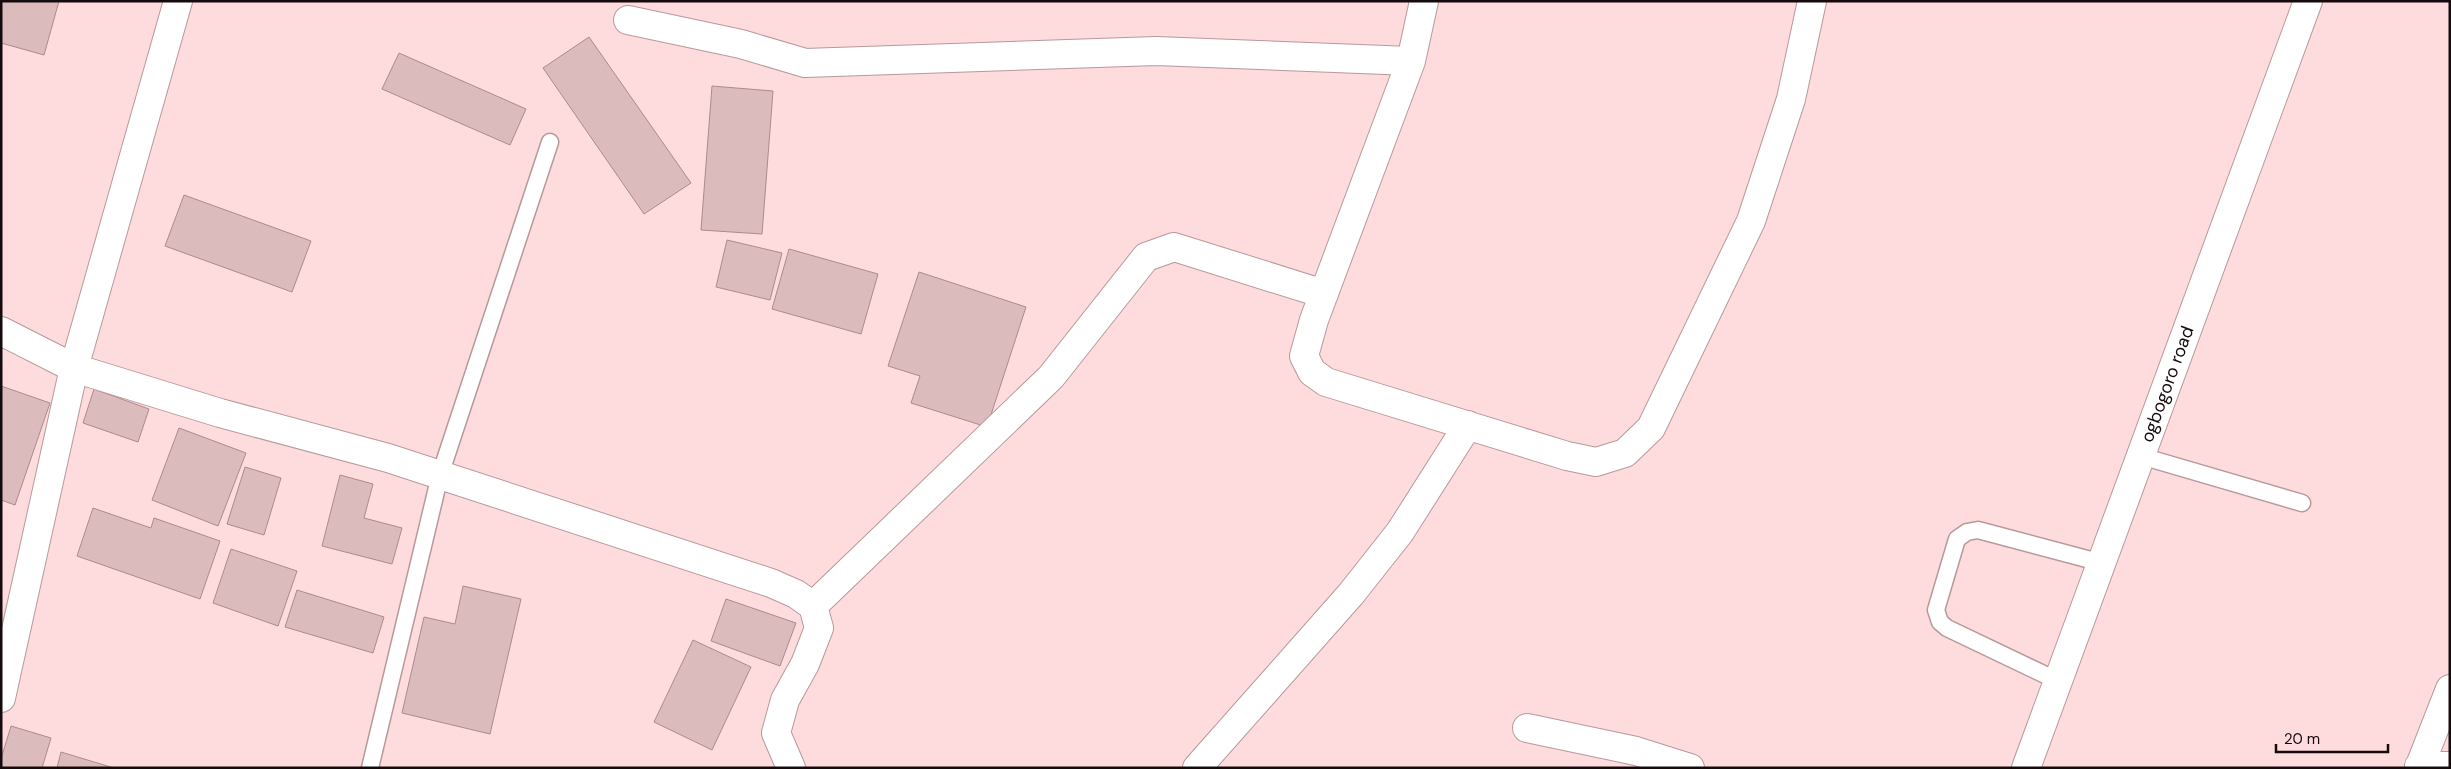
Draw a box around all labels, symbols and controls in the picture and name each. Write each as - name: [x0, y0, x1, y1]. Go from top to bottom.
- street label: ogbogoro road: [2135, 323, 2199, 446]
- scale bar: [2276, 722, 2388, 754]
- text: 20 m: [2284, 729, 2320, 749]

